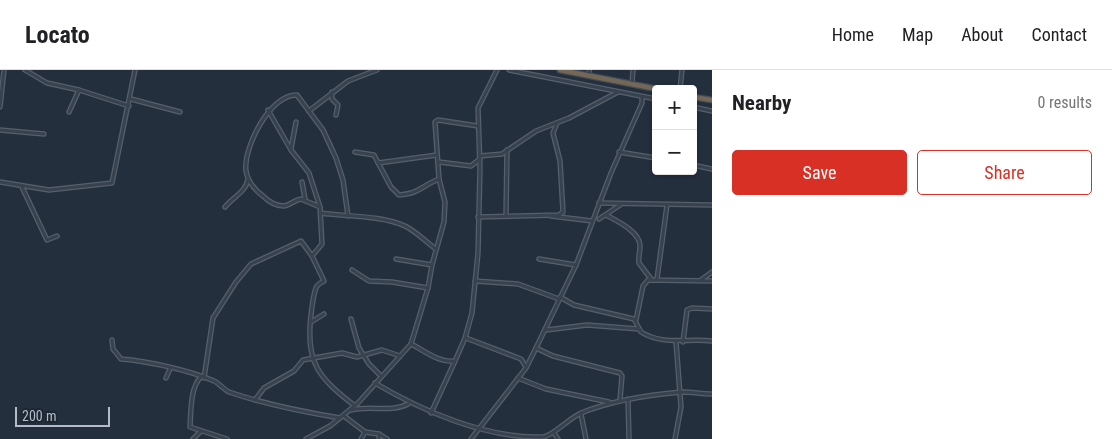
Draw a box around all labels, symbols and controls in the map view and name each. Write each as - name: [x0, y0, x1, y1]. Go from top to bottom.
- text: Locato: [25, 21, 90, 49]
- text: Home: [832, 24, 874, 45]
- text: Map: [902, 24, 933, 45]
- text: About: [961, 24, 1003, 45]
- text: Contact: [1031, 24, 1087, 45]
- map controls: [652, 85, 697, 175]
- button: +: [652, 85, 697, 130]
- text: Nearby: [732, 91, 791, 115]
- text: 0 results: [1037, 93, 1092, 112]
- button: −: [652, 130, 697, 175]
- button: Save: [732, 150, 907, 195]
- button: Share: [917, 150, 1092, 195]
- scale bar: [15, 404, 110, 427]
- text: 200 m: [22, 408, 57, 424]

